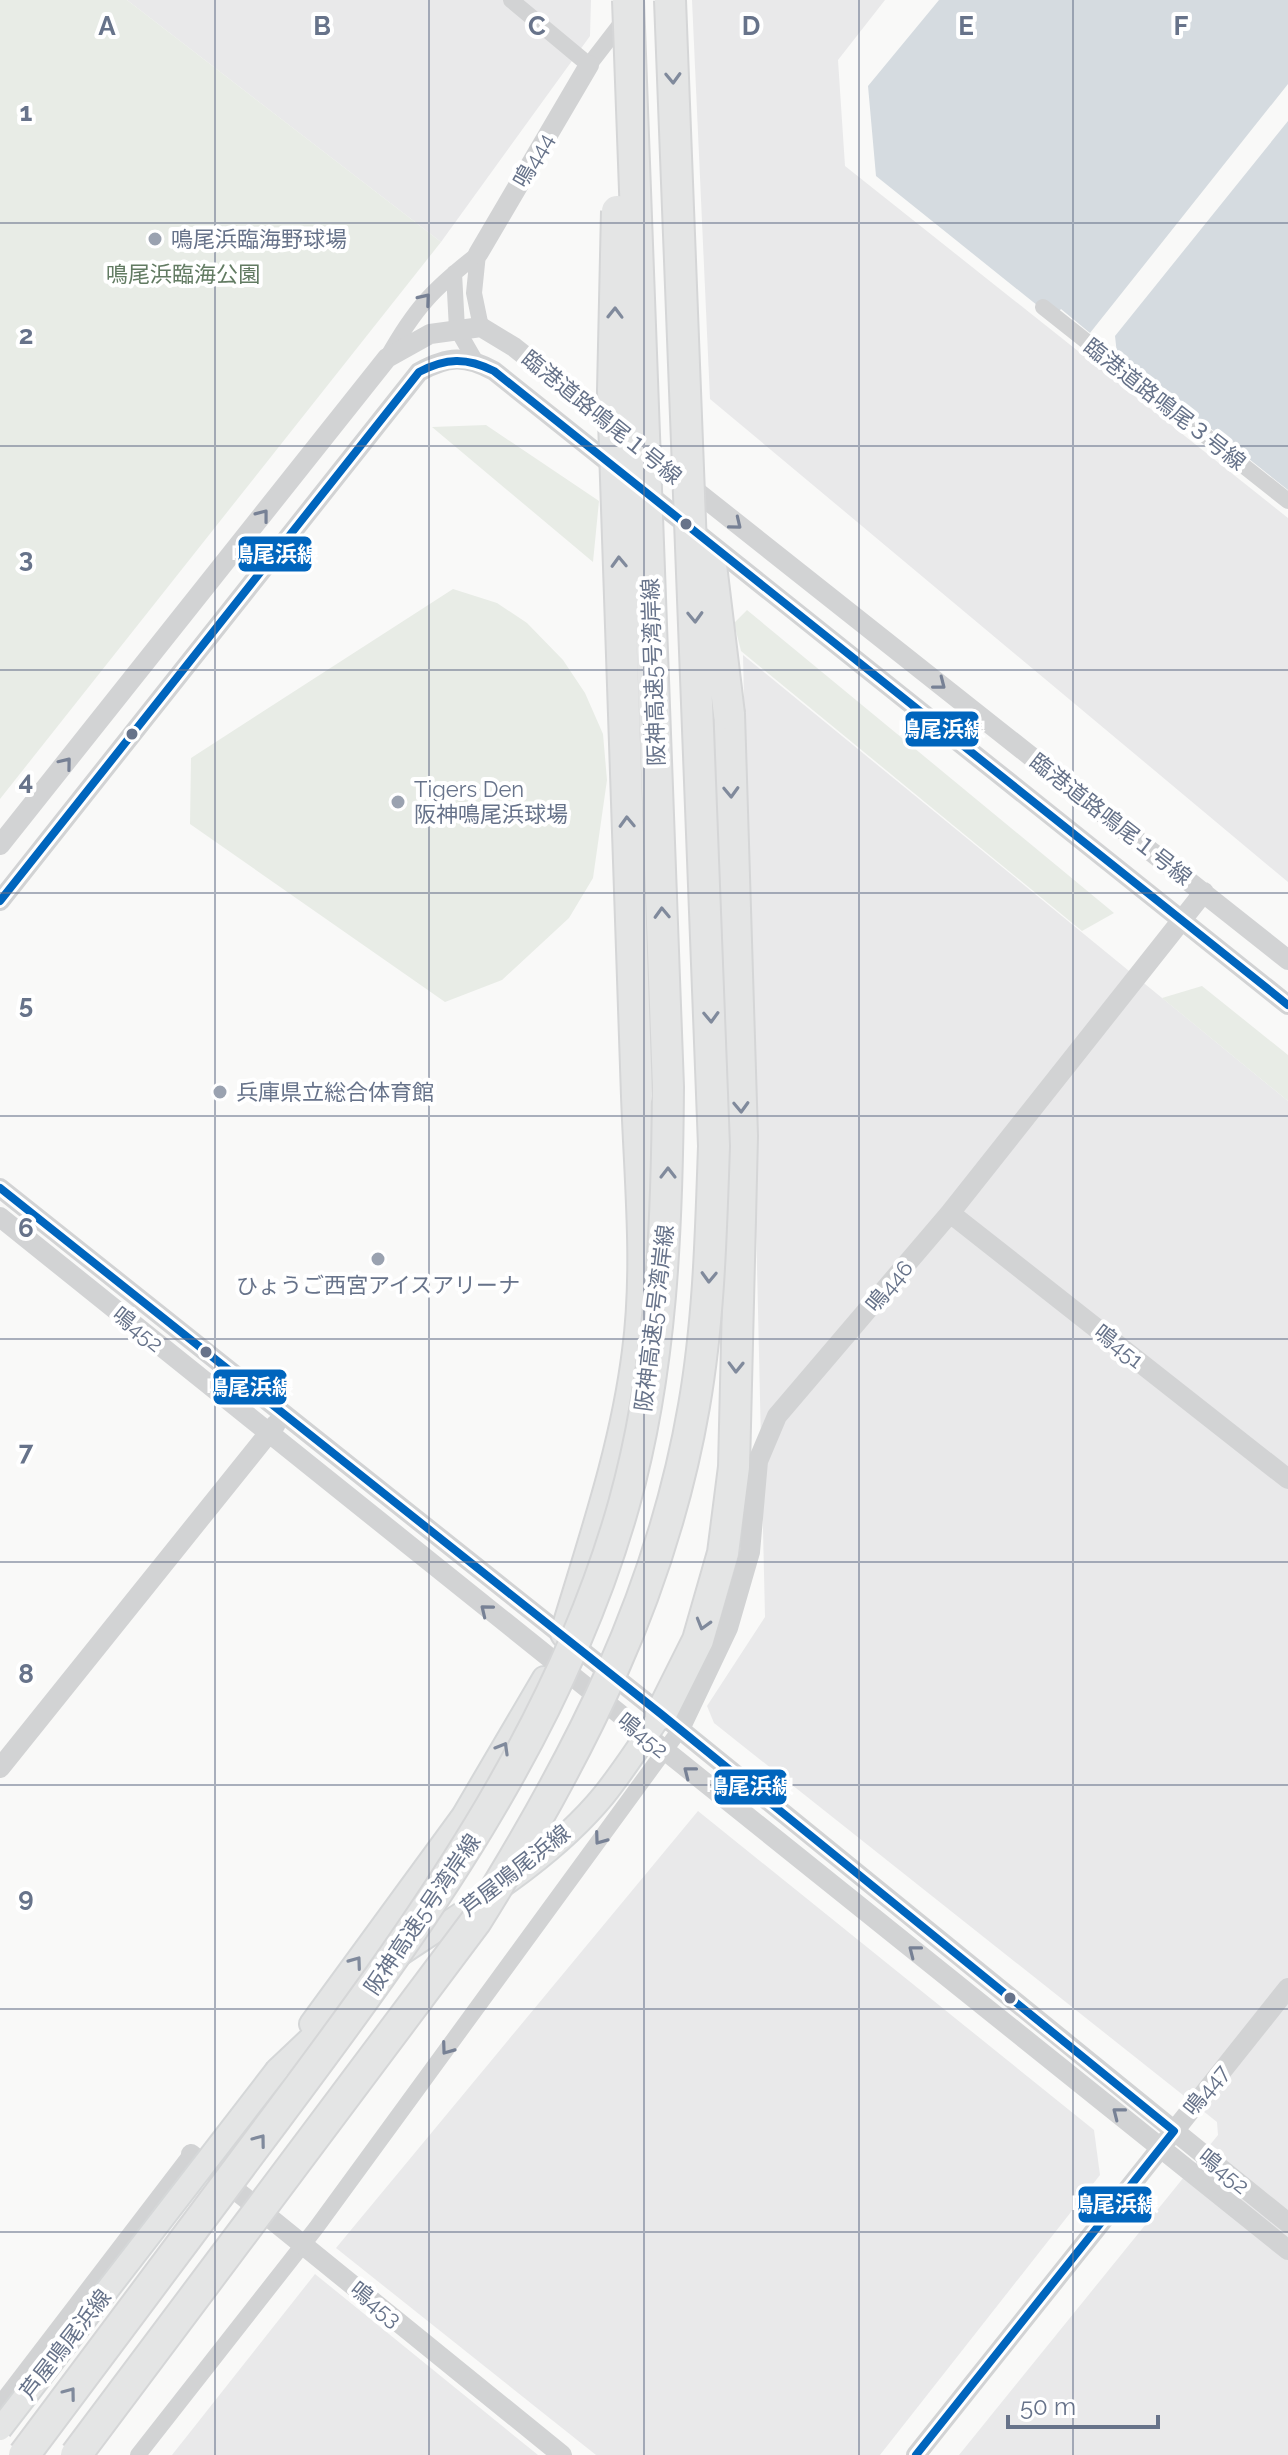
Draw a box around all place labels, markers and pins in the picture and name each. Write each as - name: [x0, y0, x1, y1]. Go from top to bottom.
- place label: 鳴尾浜臨海野球場: [171, 226, 347, 252]
- marker: 鳴尾浜臨海野球場: [146, 230, 164, 248]
- unlabelled marker: [678, 516, 694, 532]
- unlabelled marker: [124, 726, 140, 742]
- place label: Tigers Den 阪神鳴尾浜球場: [414, 776, 568, 827]
- marker: Tigers Den 阪神鳴尾浜球場: [389, 793, 407, 811]
- place label: 兵庫県立総合体育館: [236, 1079, 434, 1105]
- marker: 兵庫県立総合体育館: [211, 1083, 229, 1101]
- marker: ひょうご西宮アイスアリーナ: [369, 1250, 387, 1268]
- place label: ひょうご西宮アイスアリーナ: [236, 1272, 520, 1298]
- unlabelled marker: [198, 1344, 214, 1360]
- unlabelled marker: [1002, 1990, 1018, 2006]

